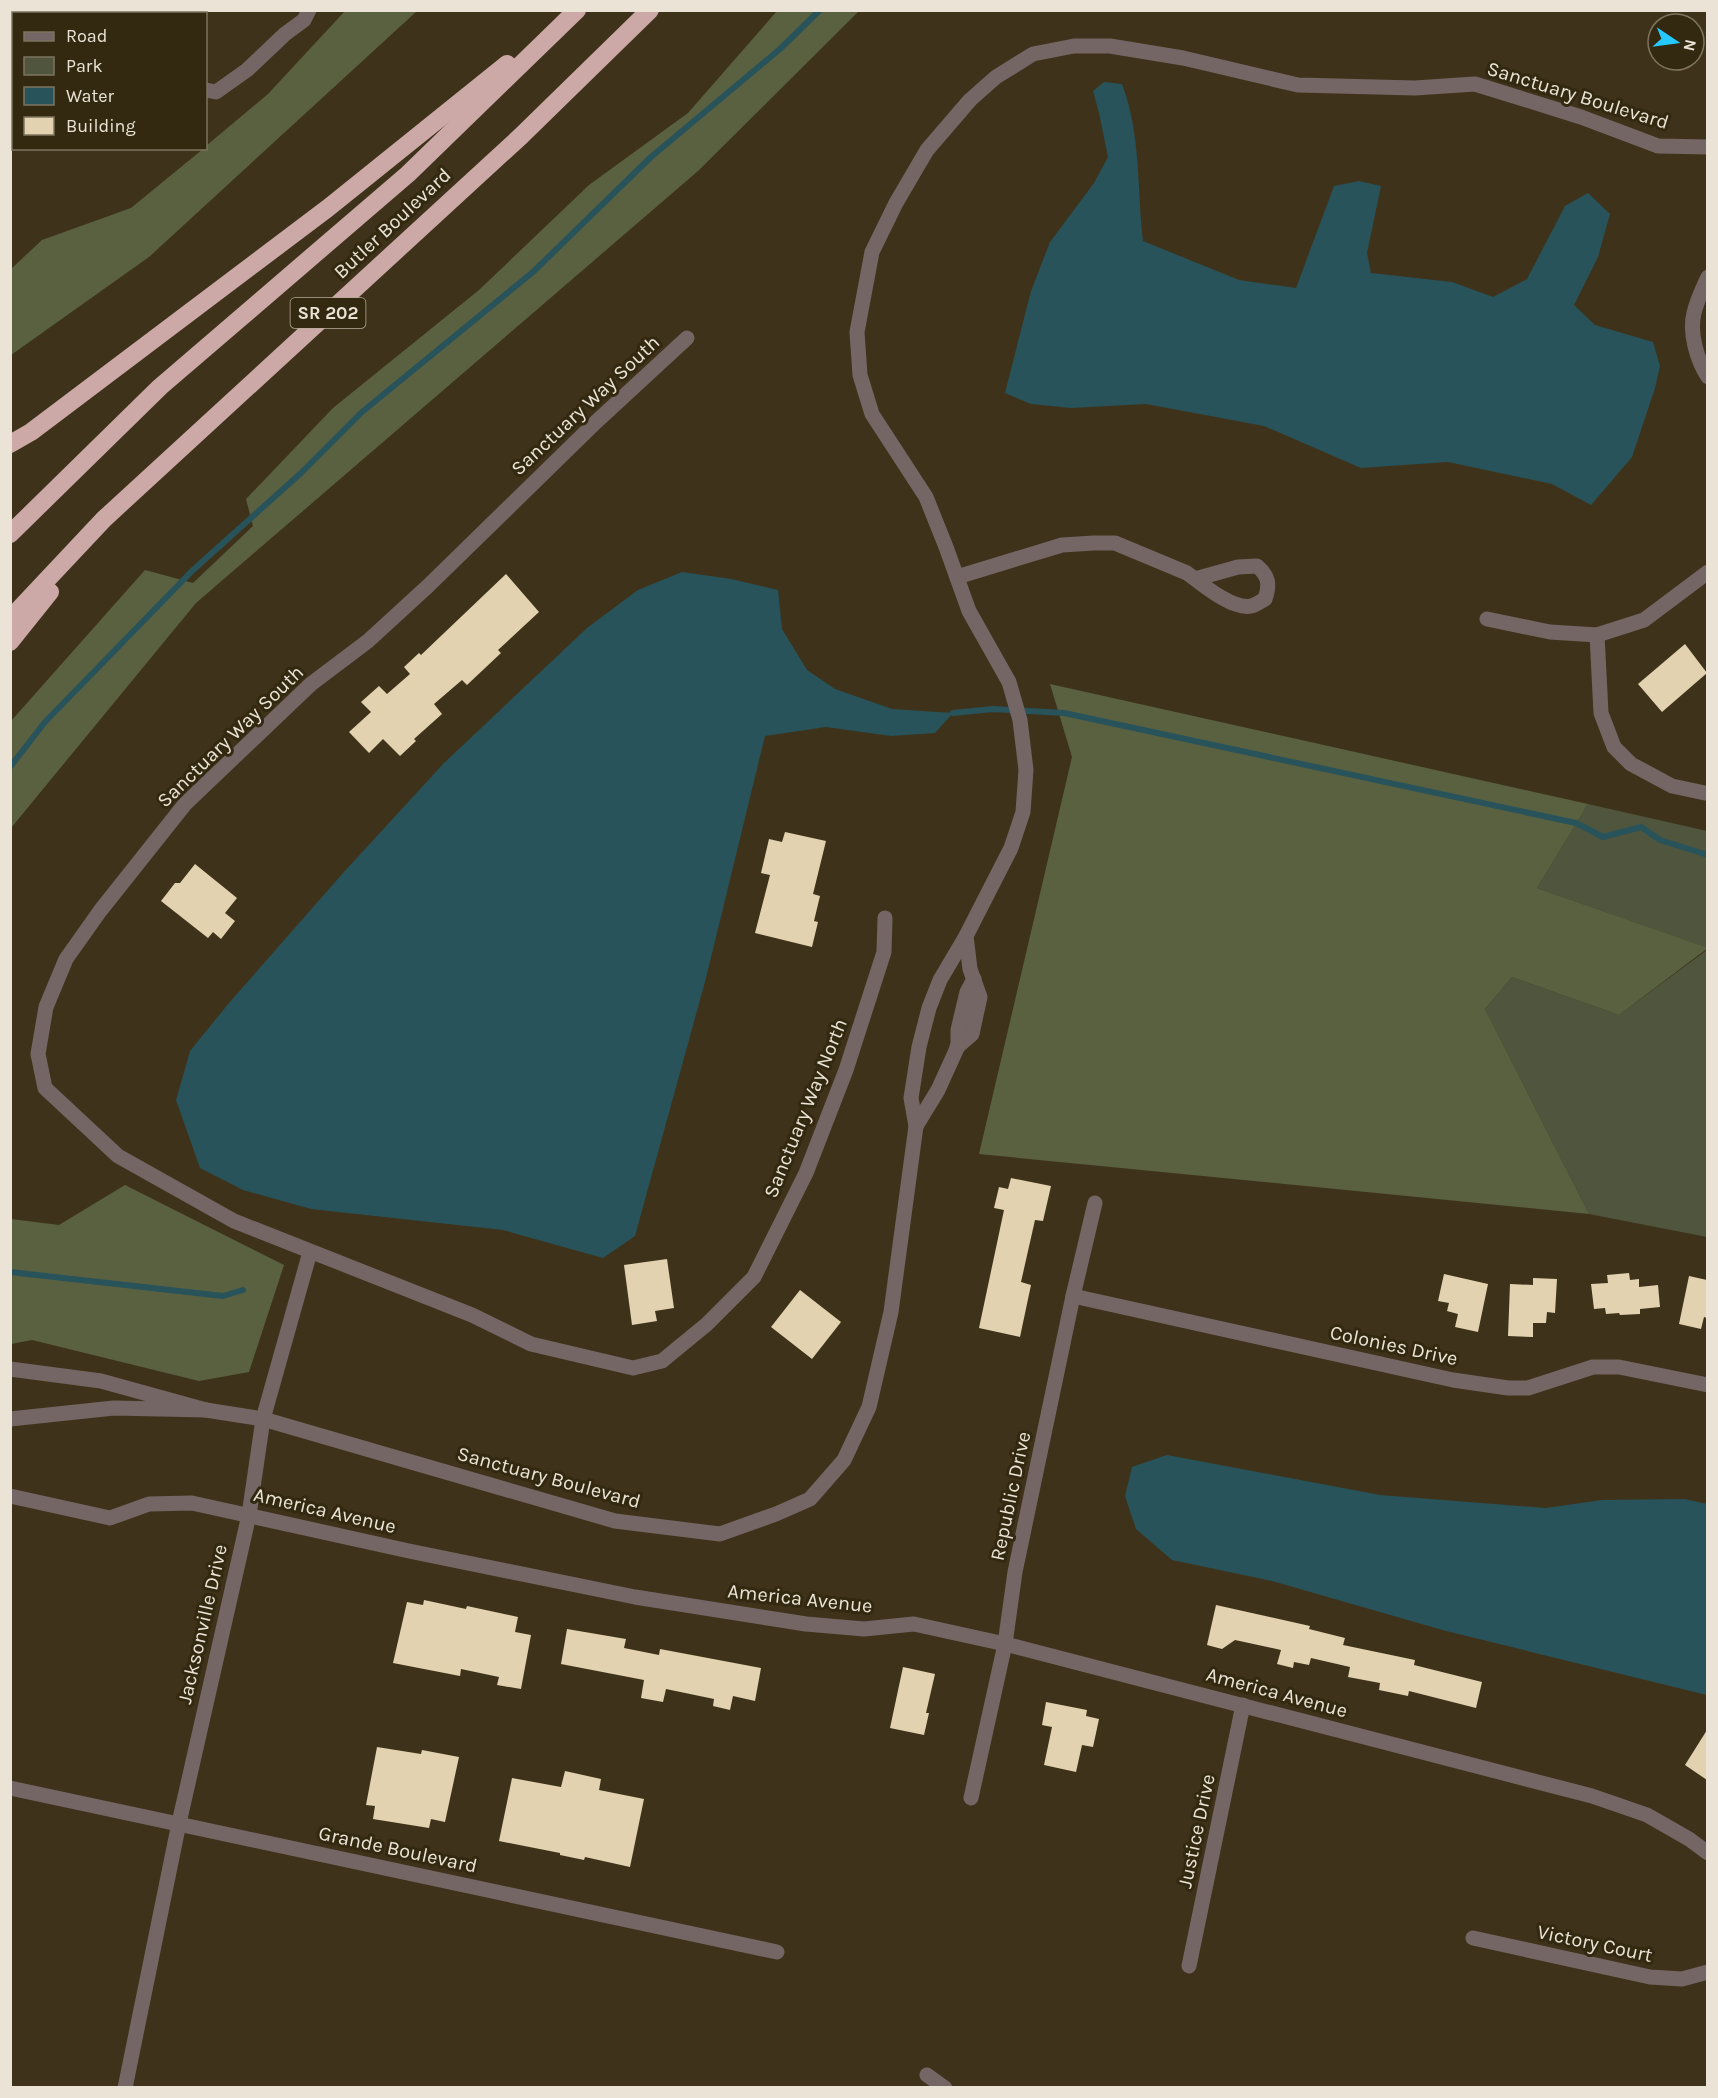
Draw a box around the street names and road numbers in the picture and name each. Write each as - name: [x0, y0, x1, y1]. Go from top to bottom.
- street label: Sanctuary Boulevard: [1484, 57, 1672, 134]
- street label: Butler Boulevard: [329, 163, 456, 283]
- road number: SR 202: [290, 298, 366, 328]
- street label: Sanctuary Way South: [506, 331, 664, 480]
- street label: Sanctuary Way South: [152, 661, 308, 812]
- street label: Sanctuary Way North: [759, 1015, 852, 1201]
- street label: Colonies Drive: [1328, 1321, 1460, 1370]
- street label: Republic Drive: [986, 1429, 1035, 1563]
- street label: Sanctuary Boulevard: [455, 1442, 643, 1513]
- street label: America Avenue: [251, 1483, 398, 1538]
- street label: Jacksonville Drive: [173, 1542, 232, 1706]
- street label: America Avenue: [726, 1579, 874, 1618]
- street label: America Avenue: [1204, 1663, 1350, 1722]
- street label: Justice Drive: [1173, 1772, 1220, 1890]
- street label: Grande Boulevard: [316, 1821, 479, 1878]
- street label: Victory Court: [1535, 1920, 1655, 1967]

